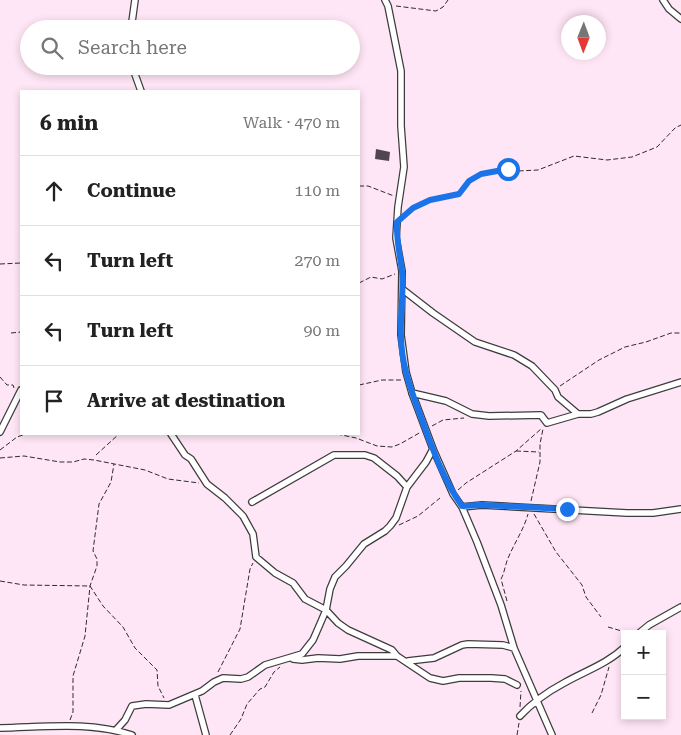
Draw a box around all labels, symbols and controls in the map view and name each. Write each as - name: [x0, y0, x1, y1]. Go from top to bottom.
- north arrow: [561, 15, 606, 60]
- search box: [20, 20, 360, 75]
- icon: search: [38, 34, 66, 62]
- text: Search here: [78, 36, 187, 59]
- text: 6 min: [40, 111, 98, 135]
- text: Walk · 470 m: [243, 113, 340, 132]
- route start: [497, 158, 520, 181]
- icon: ahead: [40, 177, 68, 205]
- text: Continue: [87, 179, 176, 202]
- text: 110 m: [294, 181, 340, 200]
- icon: left: [40, 247, 68, 275]
- text: Turn left: [87, 249, 173, 272]
- text: 270 m: [294, 251, 340, 270]
- icon: left: [40, 317, 68, 345]
- text: Turn left: [87, 319, 173, 342]
- text: 90 m: [303, 321, 340, 340]
- icon: arrive: [40, 387, 68, 415]
- text: Arrive at destination: [87, 389, 285, 412]
- route end: [556, 498, 579, 521]
- map controls: [621, 630, 666, 720]
- button: +: [621, 630, 666, 675]
- button: −: [621, 675, 666, 720]

